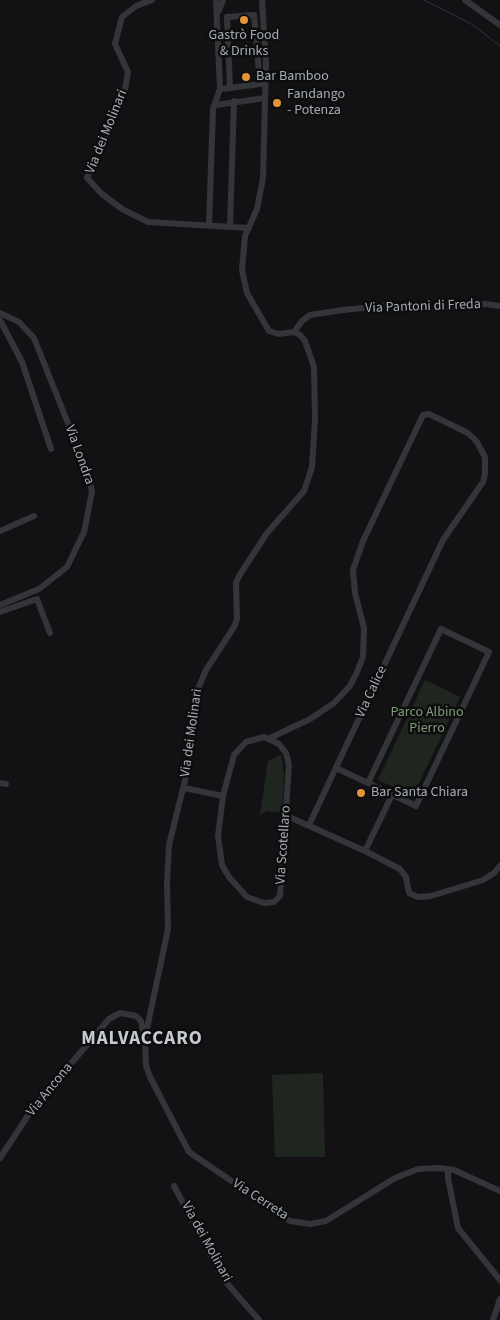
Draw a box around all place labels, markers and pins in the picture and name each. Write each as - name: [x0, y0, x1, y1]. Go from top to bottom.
- marker: Gastrò Food & Drinks: [238, 14, 250, 26]
- place label: Gastrò Food & Drinks: [209, 28, 279, 60]
- place label: Bar Bamboo: [256, 69, 329, 85]
- marker: Bar Bamboo: [240, 71, 252, 83]
- place label: Fandango - Potenza: [287, 87, 345, 120]
- marker: Fandango - Potenza: [271, 97, 283, 109]
- place label: Bar Santa Chiara: [371, 785, 468, 801]
- marker: Bar Santa Chiara: [355, 787, 367, 799]

